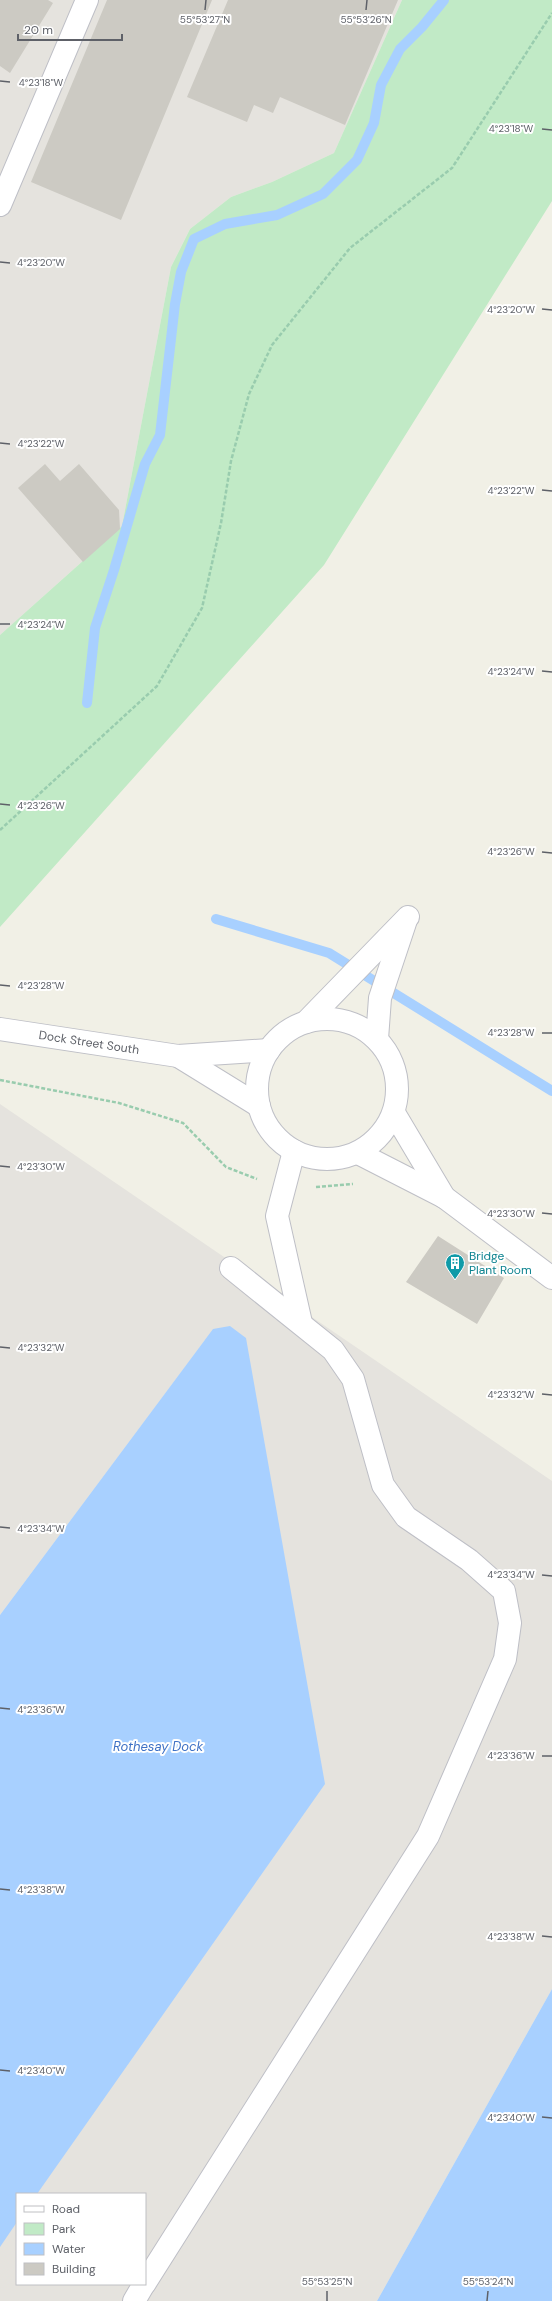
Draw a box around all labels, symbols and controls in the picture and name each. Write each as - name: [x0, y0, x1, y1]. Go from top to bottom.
- text: 55°53'27"N: [180, 13, 230, 26]
- text: 55°53'26"N: [340, 13, 392, 26]
- scale bar: [18, 16, 122, 42]
- text: 20 m: [24, 22, 53, 38]
- text: 4°23'18"W: [19, 76, 64, 89]
- text: 4°23'18"W: [489, 122, 534, 135]
- text: 4°23'20"W: [17, 256, 65, 269]
- text: 4°23'20"W: [487, 303, 535, 316]
- text: 4°23'22"W: [18, 437, 65, 450]
- text: 4°23'22"W: [488, 484, 535, 497]
- text: 4°23'24"W: [17, 618, 65, 631]
- text: 4°23'24"W: [487, 665, 535, 678]
- text: 4°23'26"W: [17, 799, 65, 812]
- text: 4°23'26"W: [487, 845, 535, 858]
- text: 4°23'28"W: [17, 979, 65, 992]
- text: 4°23'28"W: [487, 1026, 535, 1039]
- street label: Dock Street South: [38, 1027, 140, 1058]
- text: 4°23'30"W: [17, 1160, 65, 1173]
- text: 4°23'30"W: [487, 1207, 535, 1220]
- place label: Bridge Plant Room: [469, 1248, 532, 1278]
- building icon: Bridge Plant Room: [444, 1252, 466, 1280]
- text: 4°23'32"W: [17, 1341, 65, 1354]
- text: 4°23'32"W: [487, 1388, 535, 1401]
- text: 4°23'34"W: [17, 1522, 65, 1535]
- text: 4°23'34"W: [487, 1568, 535, 1581]
- text: 4°23'36"W: [17, 1703, 65, 1716]
- water label: Rothesay Dock: [113, 1738, 203, 1755]
- text: 4°23'36"W: [487, 1749, 535, 1762]
- text: 4°23'38"W: [17, 1883, 65, 1896]
- text: 4°23'38"W: [487, 1930, 535, 1943]
- text: 4°23'40"W: [17, 2064, 65, 2077]
- text: 4°23'40"W: [487, 2111, 535, 2124]
- legend: [16, 2193, 146, 2285]
- text: Road: [52, 2201, 80, 2217]
- text: Park: [52, 2221, 76, 2237]
- text: Water: [52, 2241, 86, 2257]
- text: Building: [52, 2261, 96, 2277]
- text: 55°53'25"N: [302, 2275, 352, 2288]
- text: 55°53'24"N: [463, 2275, 513, 2288]

